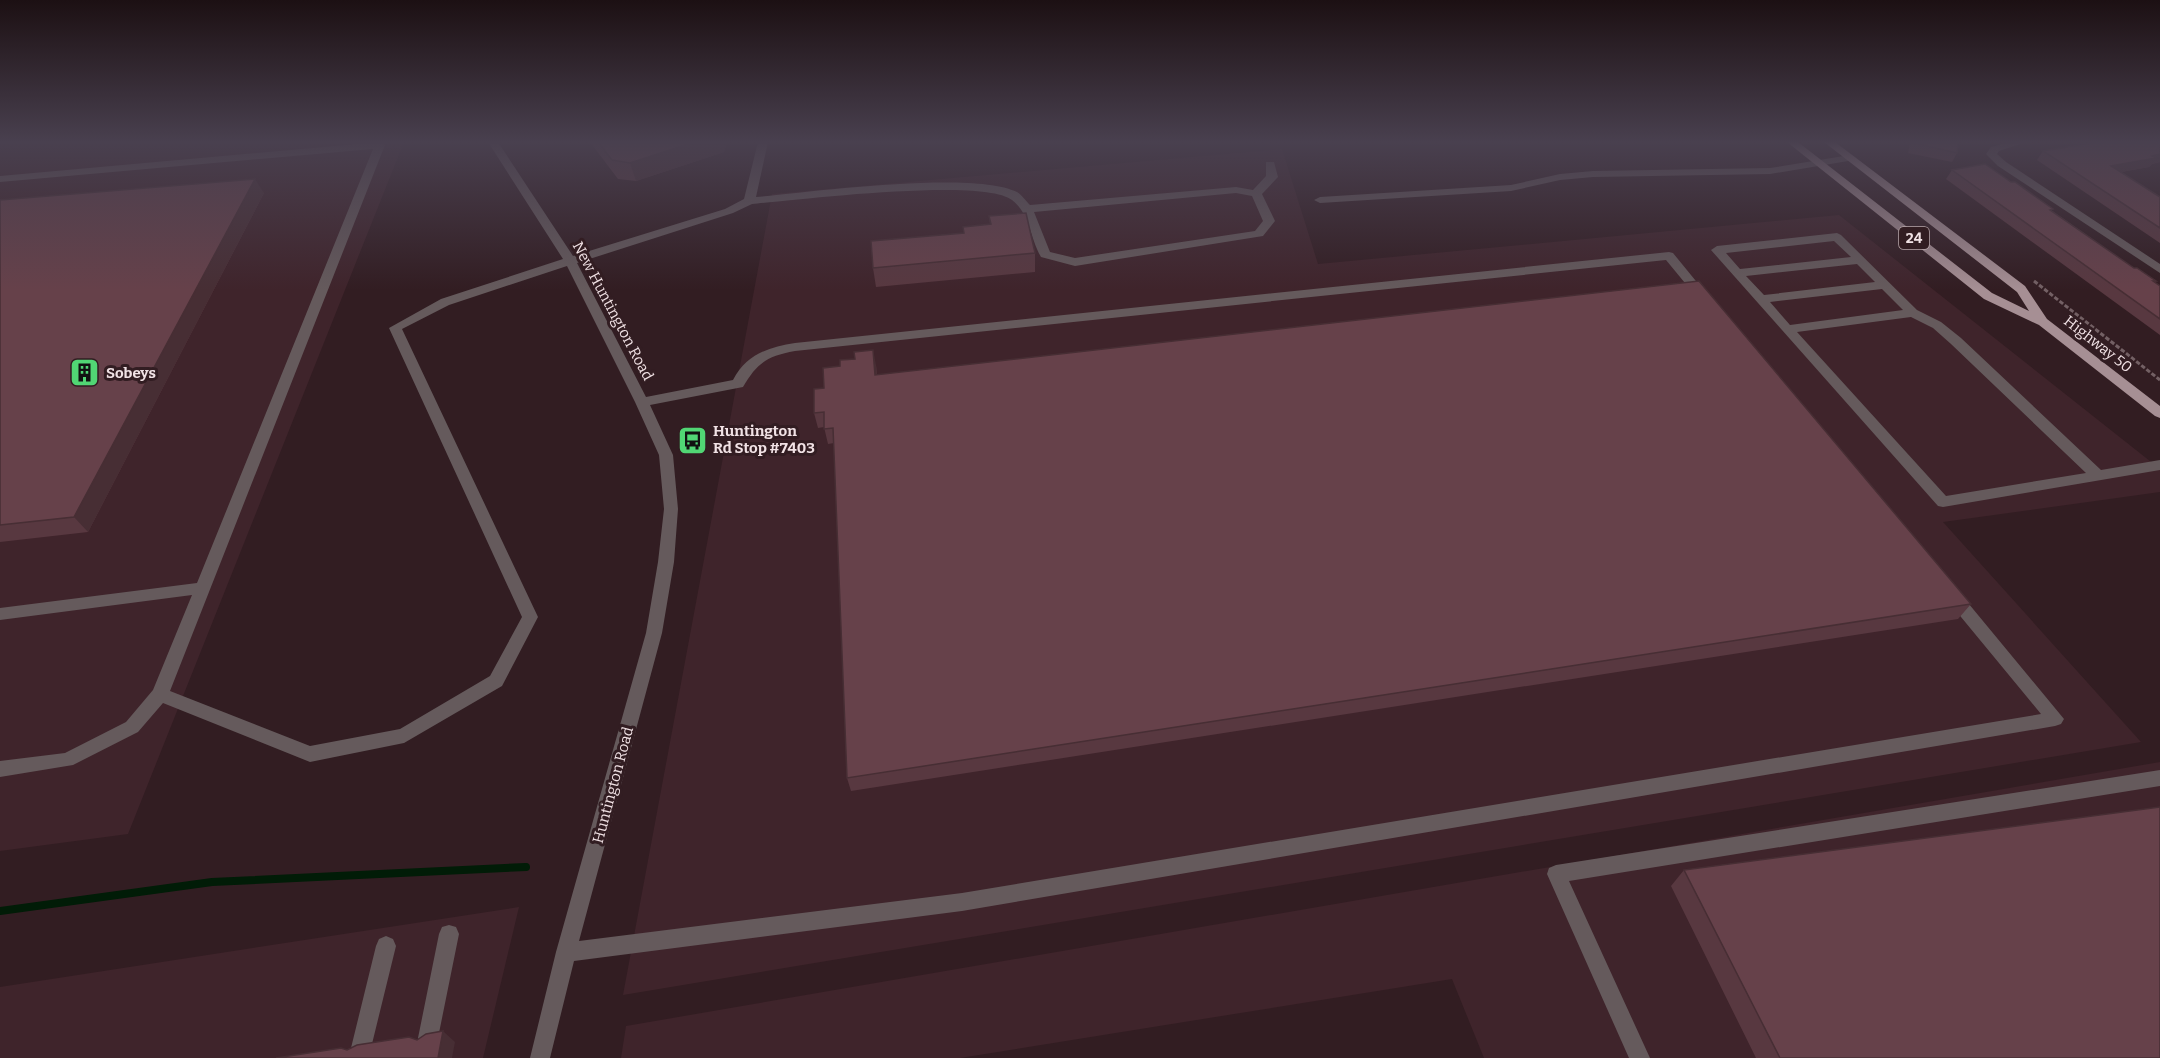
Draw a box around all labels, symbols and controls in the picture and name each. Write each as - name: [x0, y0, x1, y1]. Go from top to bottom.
- road number: 24: [1899, 227, 1929, 249]
- street label: New Huntington Road: [569, 239, 657, 384]
- street label: Highway 50: [2060, 312, 2136, 376]
- building icon: Sobeys: [69, 357, 101, 389]
- place label: Sobeys: [106, 364, 156, 382]
- place label: Huntington Rd Stop #7403: [713, 422, 815, 457]
- bus stop icon: Huntington Rd Stop #7403: [676, 424, 708, 456]
- street label: Huntington Road: [589, 725, 637, 845]

